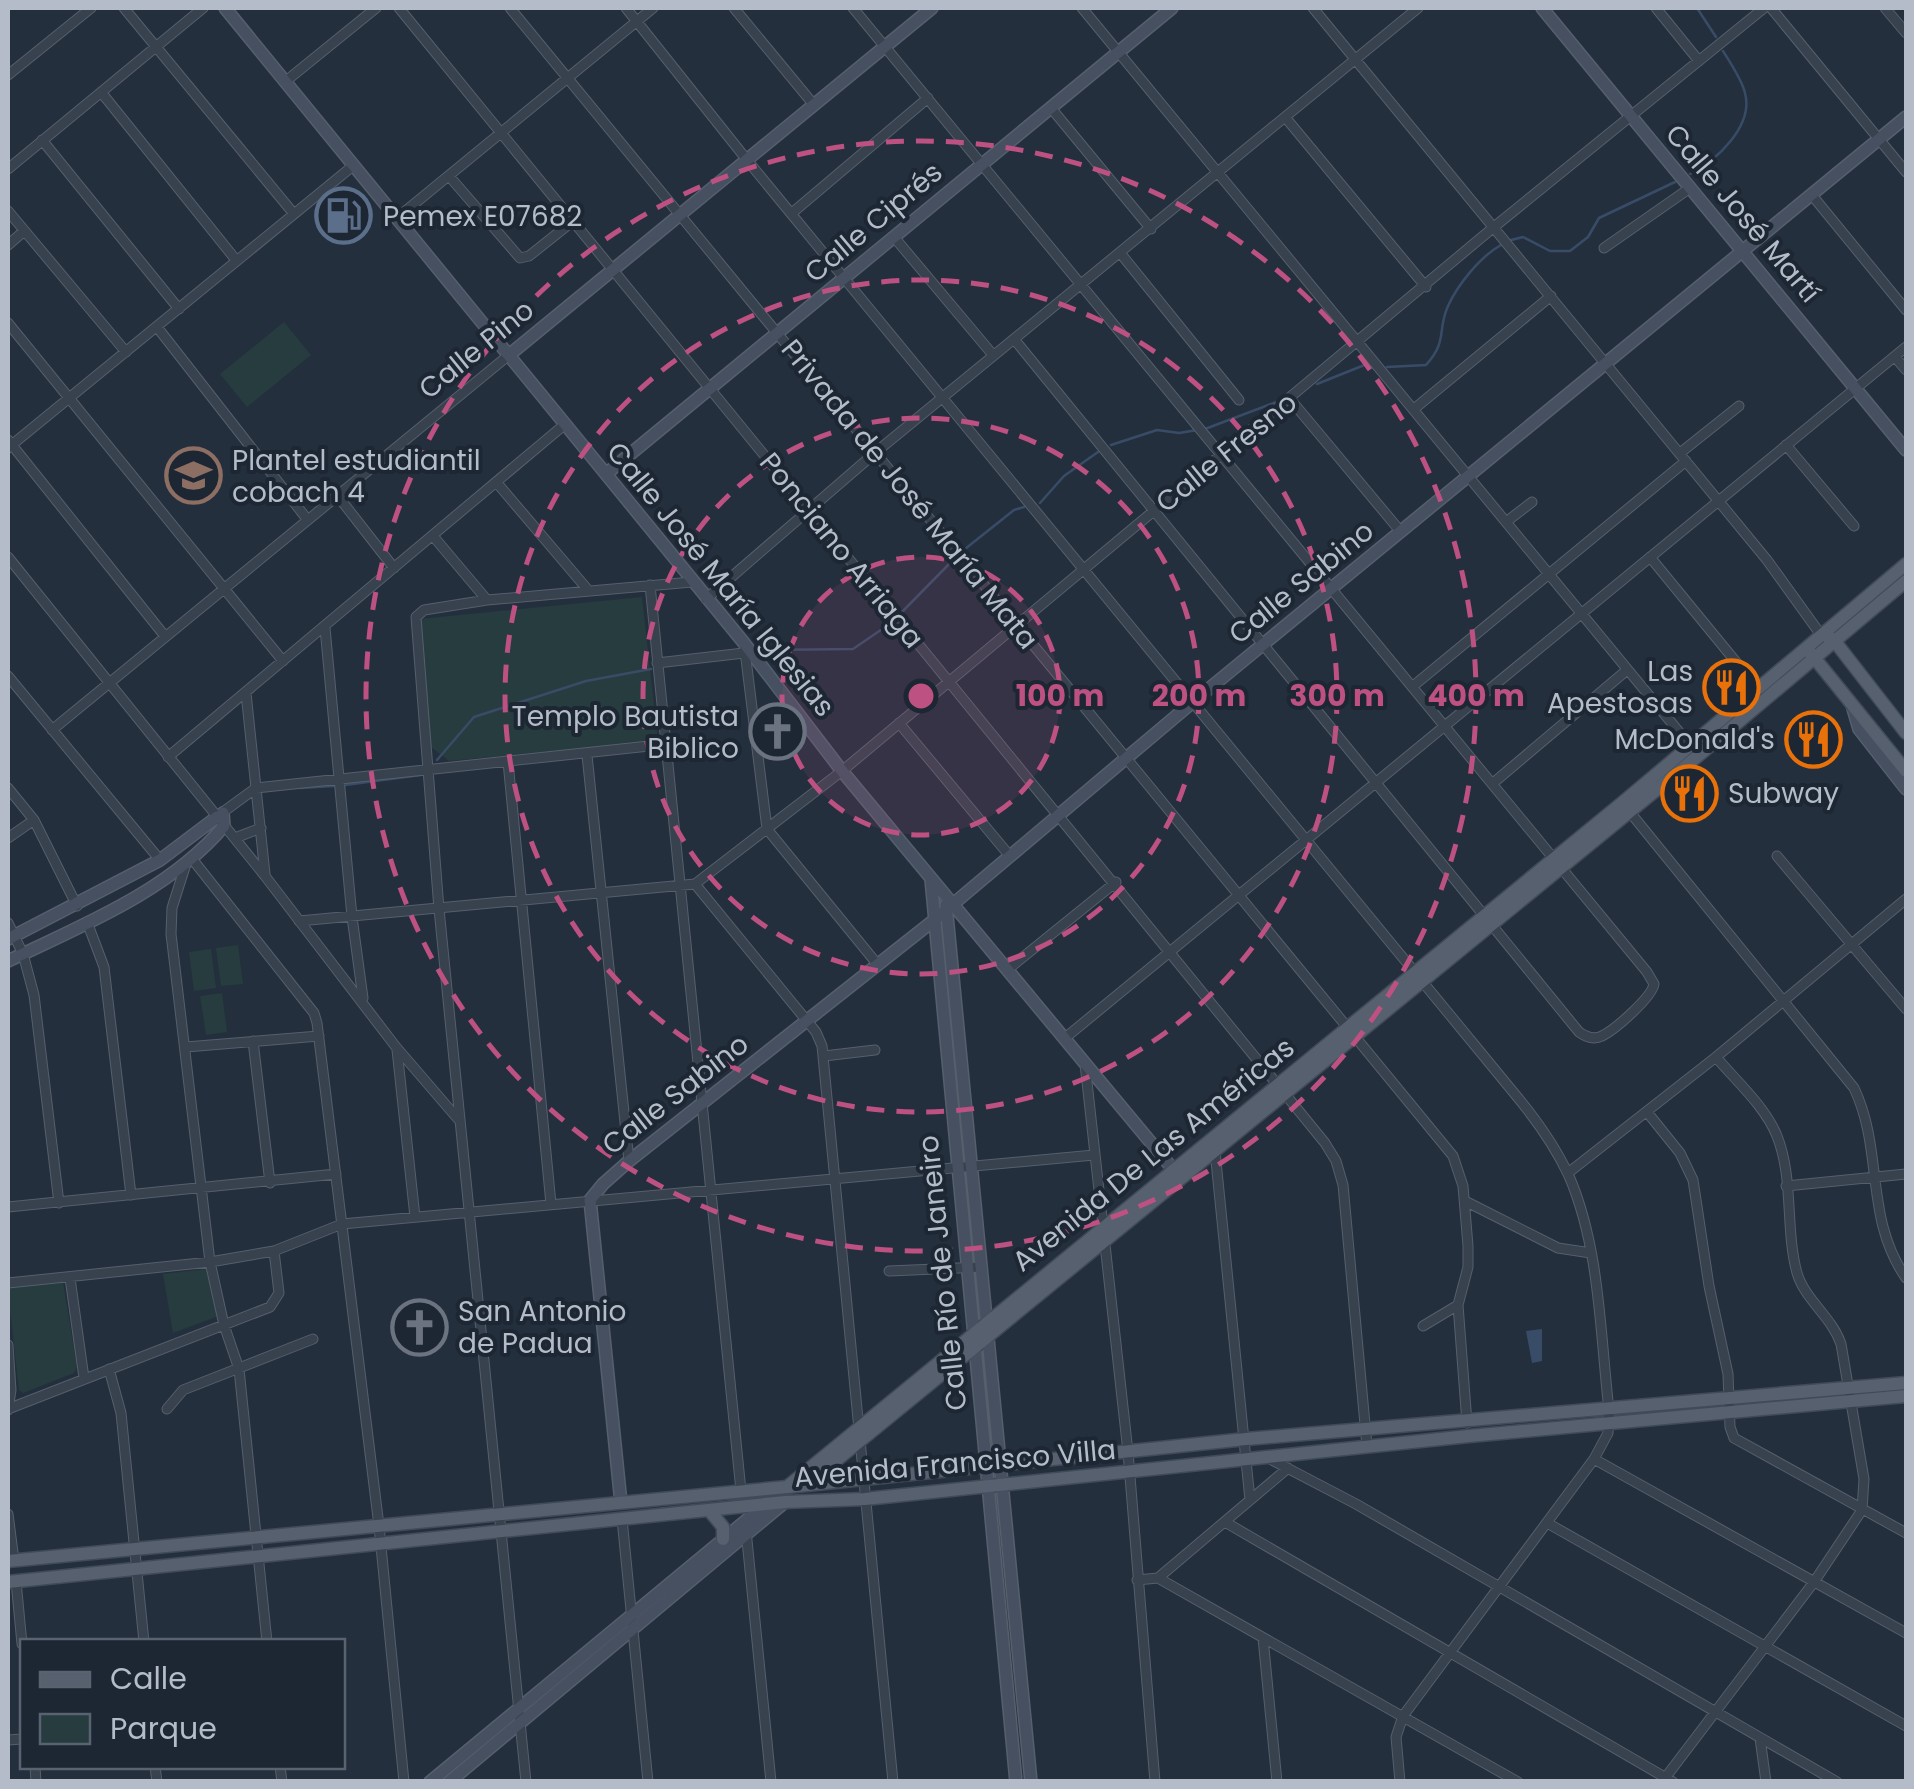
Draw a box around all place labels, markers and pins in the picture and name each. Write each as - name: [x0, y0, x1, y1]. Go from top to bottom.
- fuel station icon: Pemex E07682: [314, 186, 374, 246]
- place label: Pemex E07682: [383, 197, 582, 236]
- place label: Plantel estudiantil cobach 4: [232, 441, 481, 512]
- school or university icon: Plantel estudiantil cobach 4: [163, 446, 223, 506]
- place label: Las Apestosas: [1547, 652, 1693, 723]
- restaurant icon: Las Apestosas: [1702, 657, 1762, 717]
- centre of rings: [903, 678, 939, 714]
- place label: Templo Bautista Biblico: [512, 697, 739, 768]
- church icon: Templo Bautista Biblico: [748, 702, 808, 762]
- restaurant icon: McDonald's: [1784, 709, 1844, 769]
- place label: McDonald's: [1614, 720, 1775, 759]
- restaurant icon: Subway: [1659, 763, 1719, 823]
- place label: Subway: [1728, 774, 1839, 813]
- place label: San Antonio de Padua: [458, 1292, 626, 1363]
- church icon: San Antonio de Padua: [389, 1297, 449, 1357]

